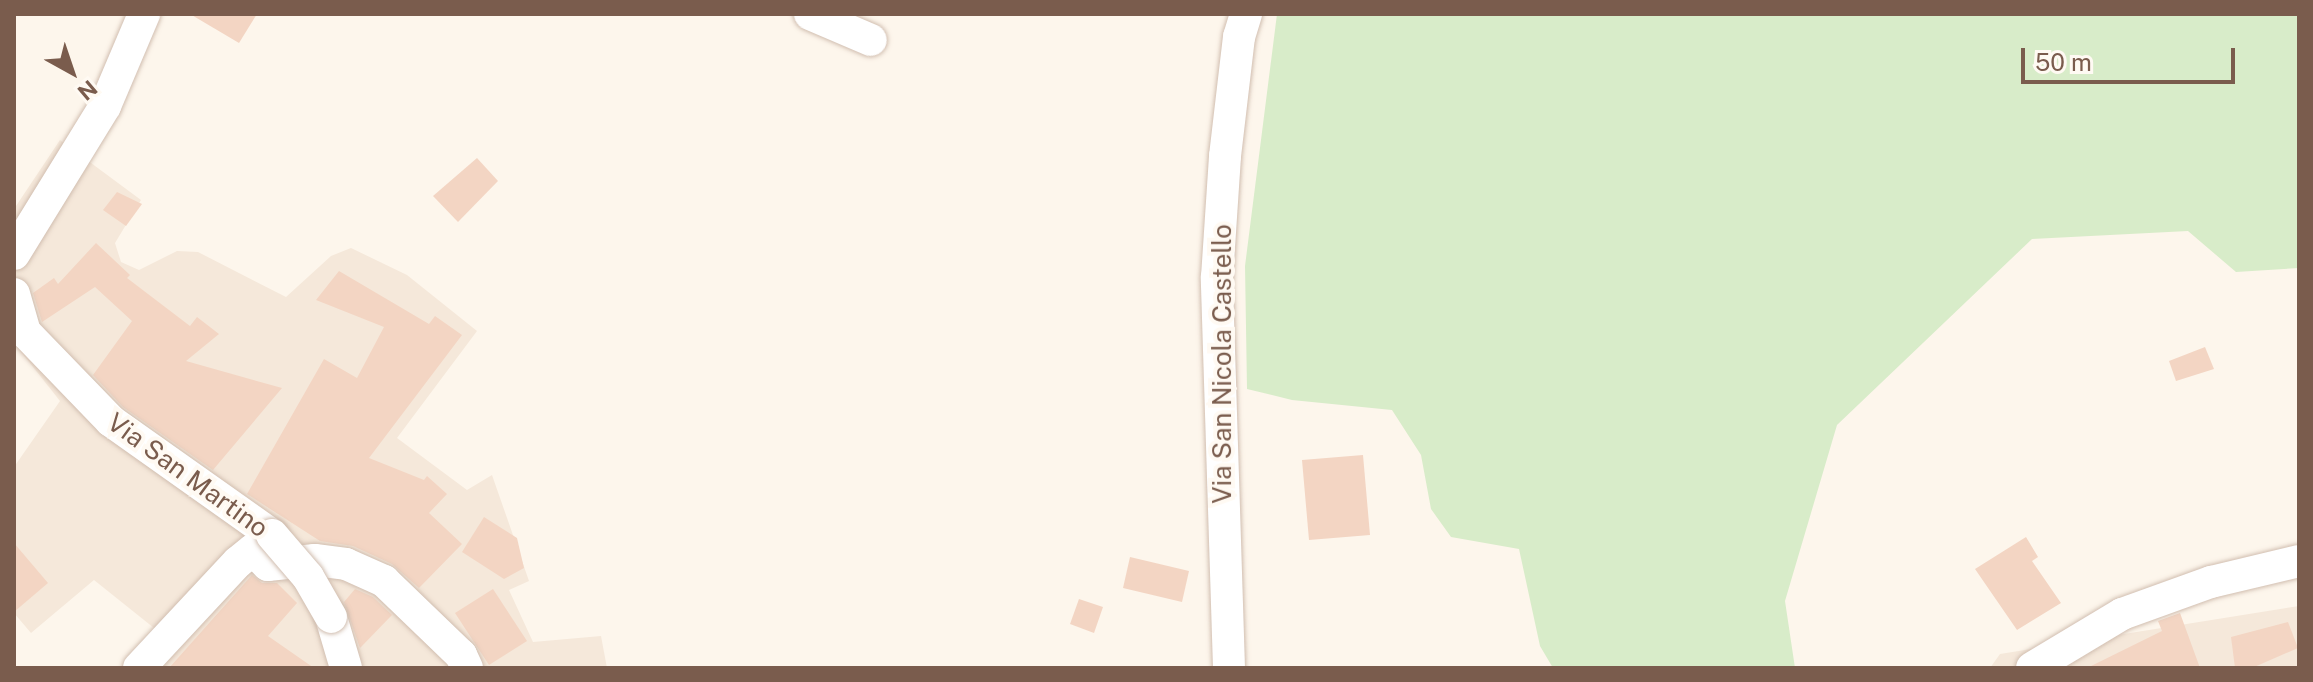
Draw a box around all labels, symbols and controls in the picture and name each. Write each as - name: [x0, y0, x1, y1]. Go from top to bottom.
- north arrow: [32, 32, 112, 112]
- scale bar: [2025, 32, 2239, 82]
- text: 50 m: [2035, 48, 2092, 76]
- text: N: [72, 75, 102, 106]
- street label: Via San Nicola Castello: [1206, 224, 1238, 504]
- street label: Via San Martino: [102, 406, 274, 544]

